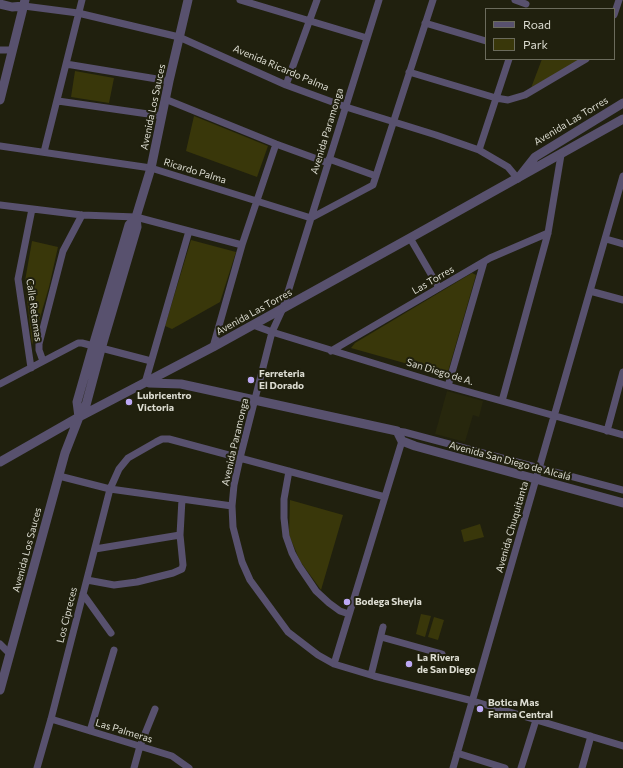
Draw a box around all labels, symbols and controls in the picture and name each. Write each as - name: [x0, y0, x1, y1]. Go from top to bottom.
- legend: [485, 8, 615, 60]
- text: Road: [523, 17, 551, 31]
- text: Park: [523, 37, 548, 51]
- street label: Avenida Ricardo Palma: [231, 42, 331, 94]
- street label: Avenida Los Sauces: [138, 63, 168, 151]
- street label: Avenida Paramonga: [308, 86, 346, 176]
- street label: Avenida Las Torres: [532, 94, 610, 148]
- street label: Ricardo Palma: [162, 156, 228, 186]
- street label: Las Torres: [410, 263, 456, 297]
- street label: Calle Retamas: [24, 278, 44, 342]
- street label: Avenida Las Torres: [214, 286, 294, 338]
- street label: San Diego de A.: [405, 356, 475, 388]
- place label: Ferreteria El Dorado: [259, 368, 305, 392]
- marker: Ferreteria El Dorado: [246, 375, 256, 385]
- place label: Lubricentro Victoria: [137, 390, 191, 414]
- marker: Lubricentro Victoria: [124, 397, 134, 407]
- street label: Avenida Paramonga: [219, 397, 251, 487]
- street label: Avenida San Diego de Alcalá: [448, 439, 572, 483]
- street label: Avenida Chuquitanta: [493, 480, 531, 574]
- street label: Avenida Los Sauces: [10, 506, 44, 594]
- street label: Los Cipreces: [54, 586, 80, 644]
- place label: Bodega Sheyla: [355, 596, 422, 608]
- marker: Bodega Sheyla: [342, 597, 352, 607]
- place label: La Rivera de San Diego: [417, 652, 476, 676]
- marker: La Rivera de San Diego: [404, 659, 414, 669]
- place label: Botica Mas Farma Central: [488, 697, 553, 720]
- marker: Botica Mas Farma Central: [475, 704, 485, 714]
- street label: Las Palmeras: [94, 717, 154, 745]

